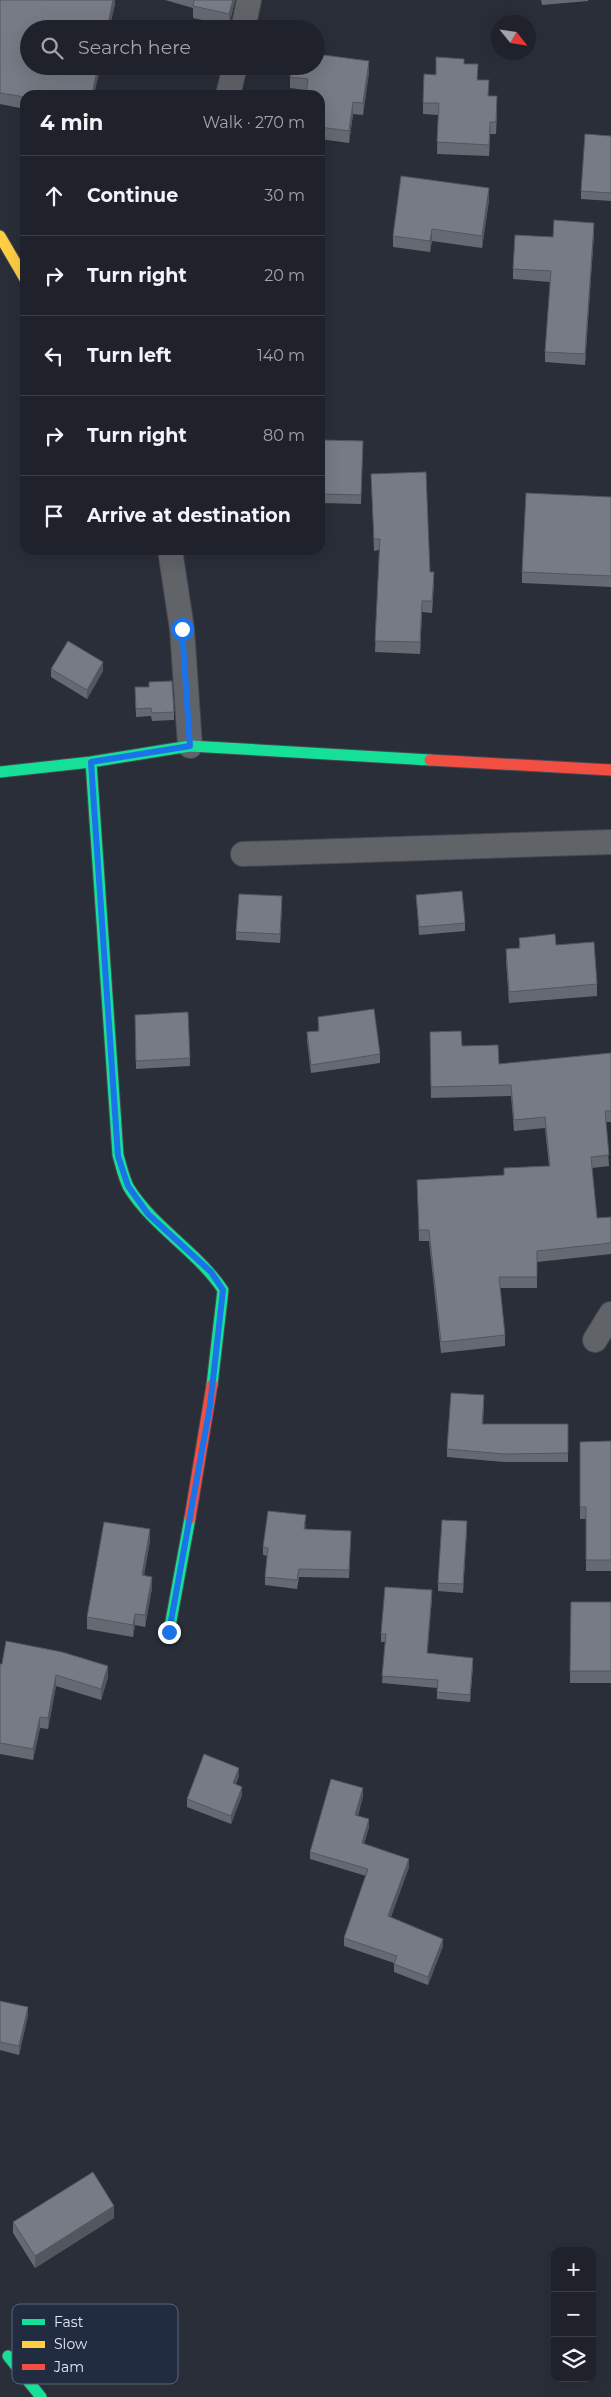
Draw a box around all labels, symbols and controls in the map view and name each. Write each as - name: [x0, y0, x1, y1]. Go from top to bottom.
- north arrow: [491, 15, 536, 60]
- search box: [20, 20, 325, 75]
- icon: search: [38, 34, 66, 62]
- text: Search here: [78, 36, 191, 59]
- text: 4 min: [40, 110, 103, 135]
- text: Walk · 270 m: [202, 113, 305, 132]
- icon: ahead: [40, 182, 68, 210]
- text: Continue: [87, 184, 178, 207]
- text: 30 m: [264, 186, 305, 205]
- icon: right: [40, 262, 68, 290]
- text: Turn right: [87, 264, 187, 287]
- text: 20 m: [264, 266, 305, 285]
- icon: left: [40, 342, 68, 370]
- text: Turn left: [87, 344, 172, 367]
- text: 140 m: [257, 346, 305, 365]
- icon: right: [40, 422, 68, 450]
- text: Turn right: [87, 424, 187, 447]
- text: 80 m: [263, 426, 305, 445]
- icon: arrive: [40, 502, 68, 530]
- text: Arrive at destination: [87, 504, 291, 527]
- route start: [171, 618, 194, 641]
- route end: [158, 1621, 181, 1644]
- map controls: [551, 2247, 596, 2382]
- button: +: [551, 2247, 596, 2292]
- button: −: [551, 2292, 596, 2337]
- legend: [12, 2304, 178, 2384]
- text: Fast: [54, 2313, 84, 2331]
- text: Slow: [54, 2335, 88, 2353]
- button: layers: [551, 2337, 596, 2382]
- text: Jam: [53, 2358, 84, 2376]

